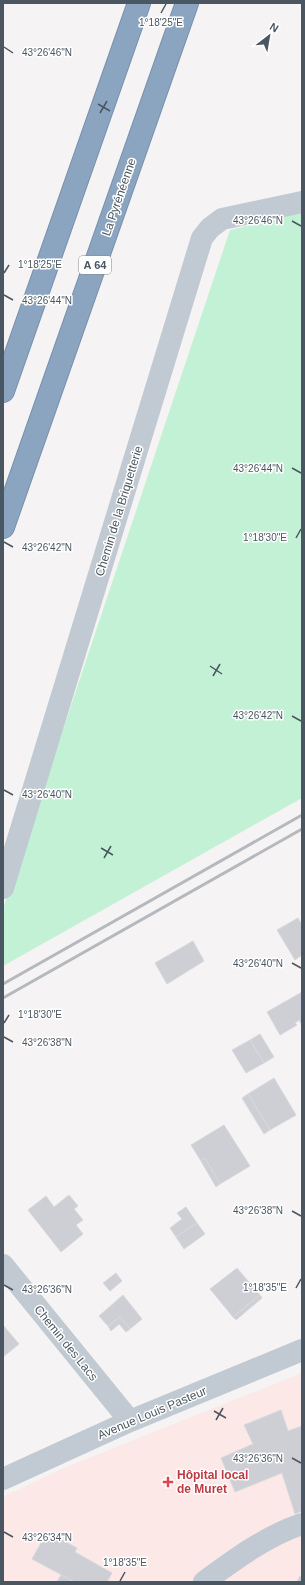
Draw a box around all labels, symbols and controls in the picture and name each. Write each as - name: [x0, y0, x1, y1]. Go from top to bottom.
- north arrow: [249, 16, 289, 56]
- text: 1°18'25"E: [139, 17, 183, 28]
- text: N: [268, 20, 281, 35]
- text: 43°26'46"N: [22, 47, 72, 58]
- street label: La Pyrénéenne: [99, 156, 139, 238]
- text: 43°26'46"N: [233, 215, 283, 226]
- road number: A 64: [79, 256, 111, 274]
- text: 1°18'25"E: [18, 259, 62, 270]
- text: 43°26'44"N: [22, 295, 72, 306]
- street label: Chemin de la Briquetterie: [93, 444, 146, 578]
- text: 43°26'44"N: [233, 463, 283, 474]
- text: 1°18'30"E: [243, 532, 287, 543]
- text: 43°26'42"N: [22, 542, 72, 553]
- text: 43°26'42"N: [233, 710, 283, 721]
- text: 43°26'40"N: [22, 789, 72, 800]
- text: 43°26'40"N: [233, 958, 283, 969]
- text: 1°18'30"E: [18, 1009, 62, 1020]
- text: 43°26'38"N: [22, 1037, 72, 1048]
- text: 43°26'38"N: [233, 1205, 283, 1216]
- text: 1°18'35"E: [243, 1282, 287, 1293]
- text: 43°26'36"N: [22, 1284, 72, 1295]
- street label: Chemin des Lacs: [31, 1303, 101, 1383]
- street label: Avenue Louis Pasteur: [95, 1384, 209, 1442]
- text: 43°26'36"N: [233, 1453, 283, 1464]
- place label: Hôpital local de Muret: [177, 1468, 248, 1496]
- marker: Hôpital local de Muret: [162, 1476, 174, 1488]
- text: 43°26'34"N: [22, 1532, 72, 1543]
- text: 1°18'35"E: [103, 1557, 147, 1568]

